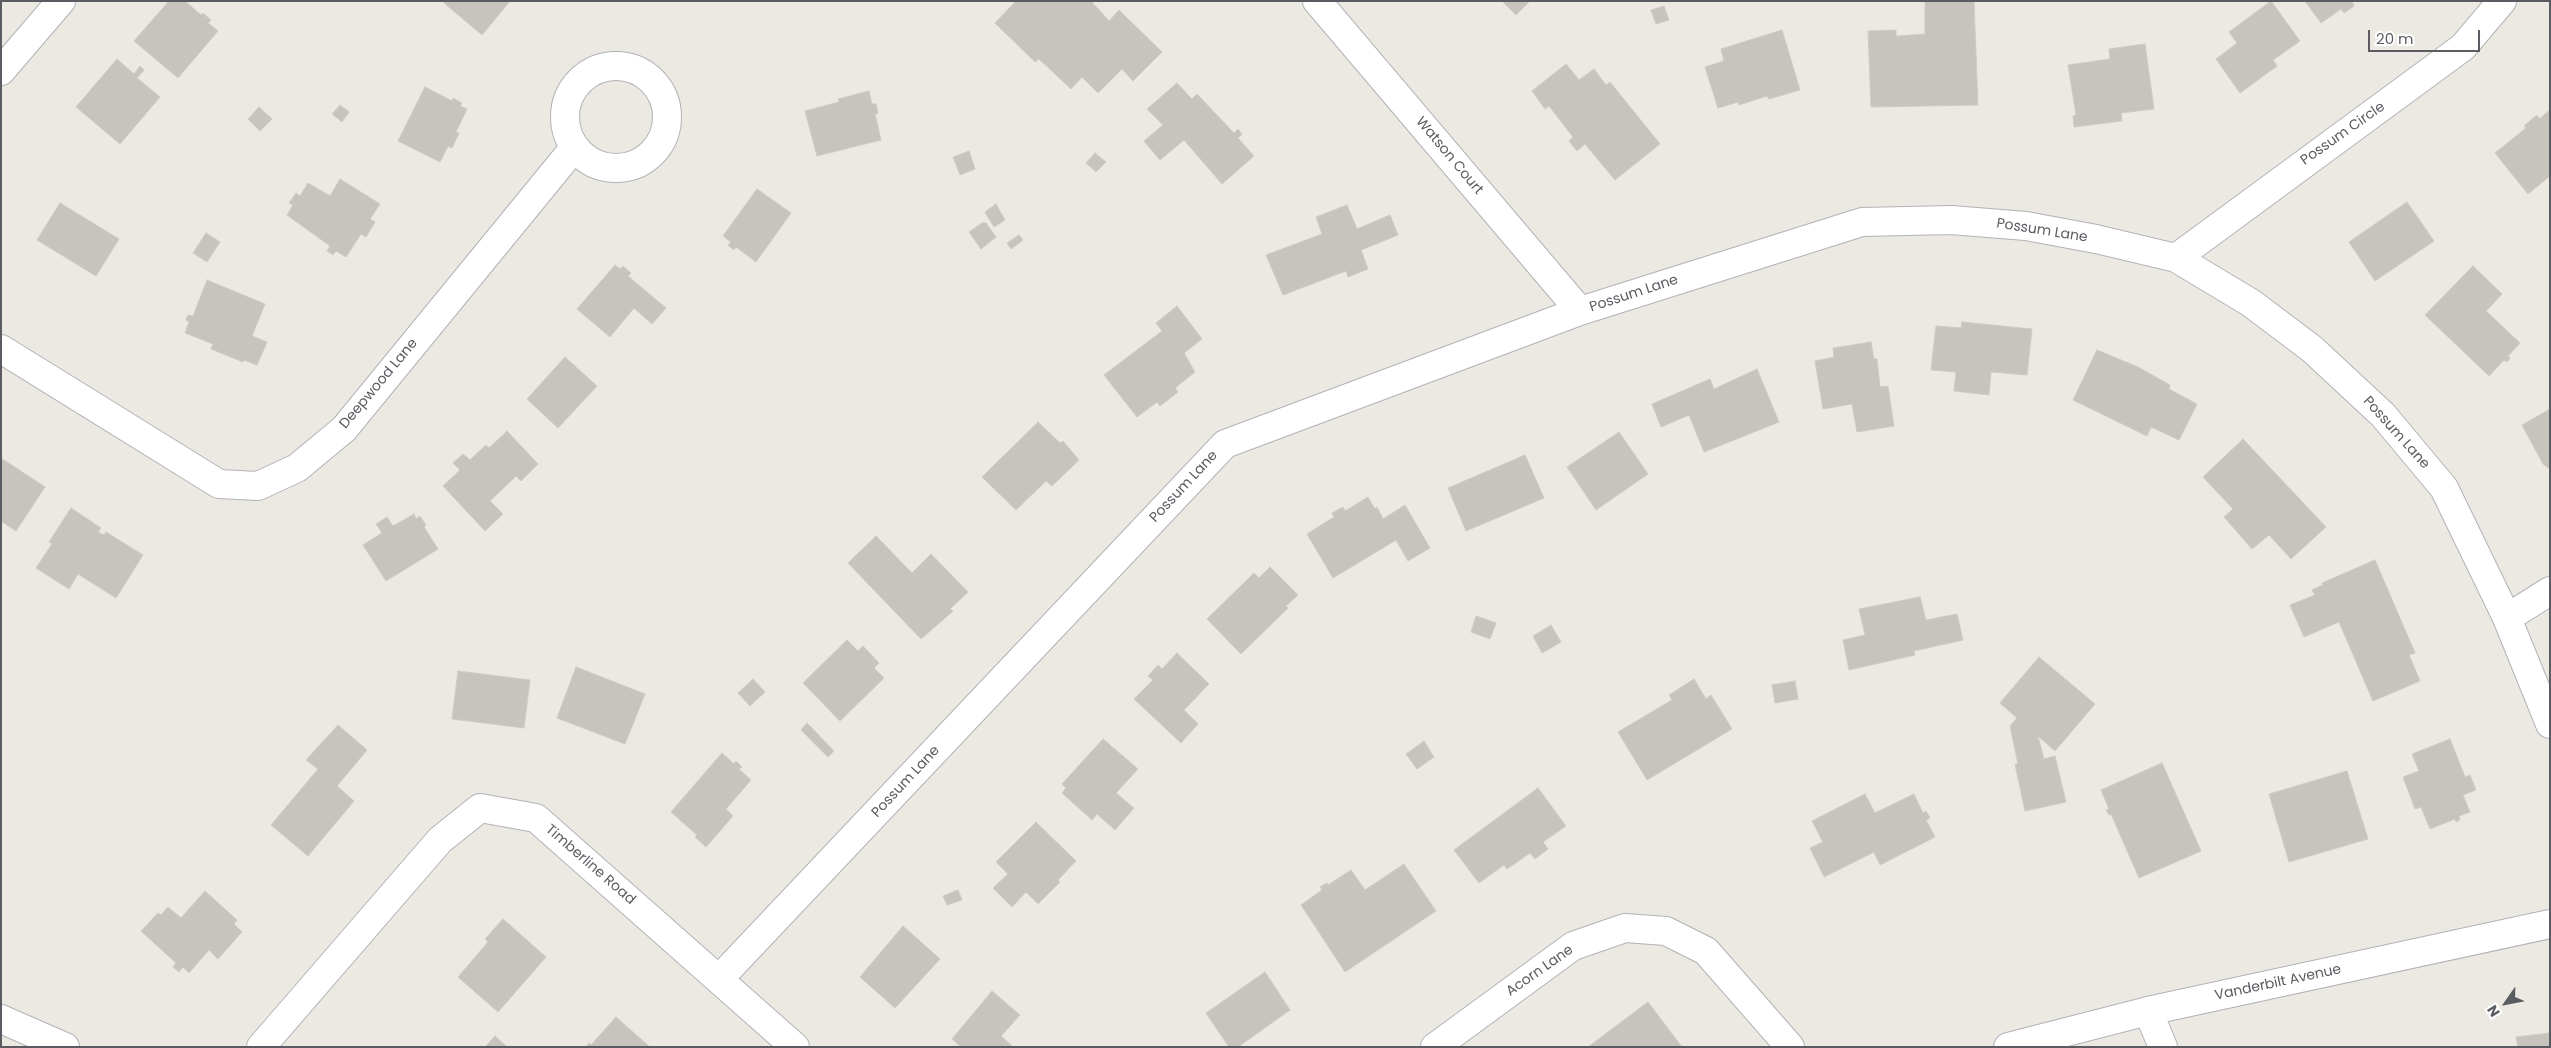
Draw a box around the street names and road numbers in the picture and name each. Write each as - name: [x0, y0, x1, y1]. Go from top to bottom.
- street label: Possum Circle: [2298, 99, 2388, 169]
- street label: Watson Court: [1412, 114, 1486, 198]
- street label: Possum Lane: [1995, 216, 2089, 246]
- street label: Possum Lane: [1588, 272, 1680, 316]
- street label: Deepwood Lane: [336, 336, 422, 432]
- street label: Possum Lane: [2359, 393, 2433, 473]
- street label: Possum Lane: [1147, 448, 1221, 526]
- street label: Possum Lane: [869, 743, 943, 821]
- street label: Timberline Road: [542, 821, 638, 909]
- street label: Acorn Lane: [1503, 942, 1577, 1000]
- street label: Vanderbilt Avenue: [2213, 961, 2343, 1005]

